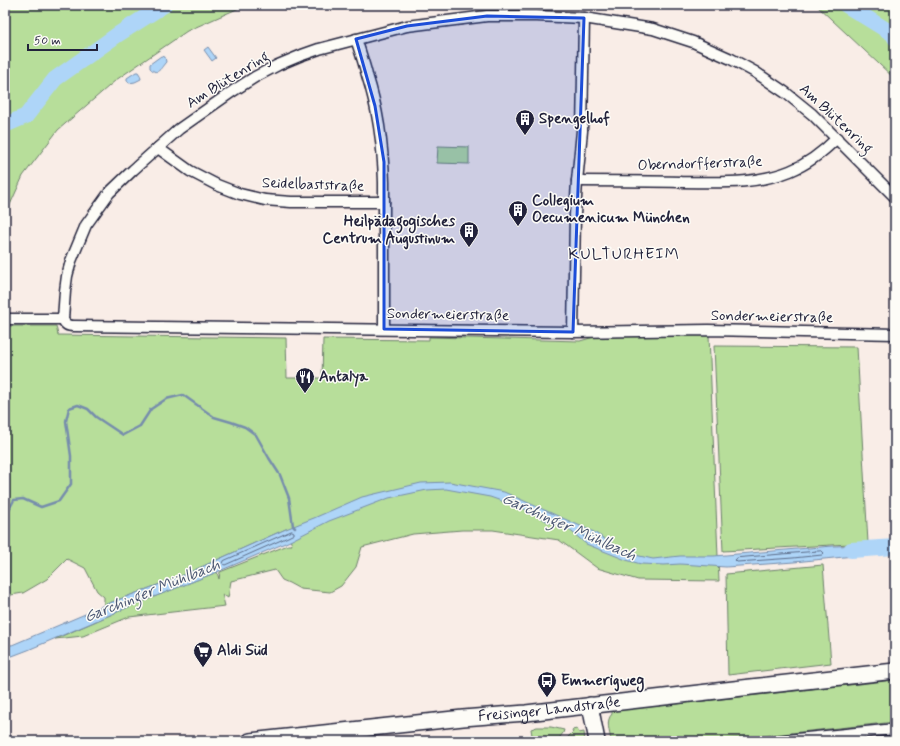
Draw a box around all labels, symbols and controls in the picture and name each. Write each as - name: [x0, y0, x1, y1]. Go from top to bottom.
- scale bar: [28, 26, 97, 52]
- text: 50 m: [34, 33, 61, 49]
- street label: Am Blütenring: [183, 47, 274, 114]
- street label: Am Blütenring: [794, 80, 877, 159]
- building icon: Spengelhof: [514, 108, 536, 136]
- place label: Spengelhof: [539, 109, 610, 130]
- street label: Oberndorfferstraße: [637, 152, 763, 176]
- street label: Seidelbaststraße: [261, 173, 365, 197]
- place label: Collegium Oecumenicum München: [532, 191, 690, 228]
- building icon: Collegium Oecumenicum München: [507, 199, 529, 227]
- place label: Heilpädagogisches Centrum Augustinum: [323, 212, 455, 250]
- building icon: Heilpädagogisches Centrum Augustinum: [458, 220, 480, 248]
- district label: KULTURHEIM: [568, 244, 680, 265]
- street label: Sondermeierstraße: [387, 304, 509, 326]
- street label: Sondermeierstraße: [711, 306, 833, 328]
- restaurant icon: Antalya: [294, 366, 316, 394]
- place label: Antalya: [319, 367, 369, 387]
- water label: Garchinger Mühlbach: [498, 488, 640, 568]
- water label: Garchinger Mühlbach: [81, 554, 224, 630]
- supermarket icon: Aldi Süd: [192, 640, 214, 668]
- place label: Aldi Süd: [217, 641, 268, 661]
- bus stop icon: Emmerigweg: [536, 670, 558, 698]
- place label: Emmerigweg: [561, 671, 645, 693]
- street label: Freisinger Landstraße: [477, 692, 622, 727]

